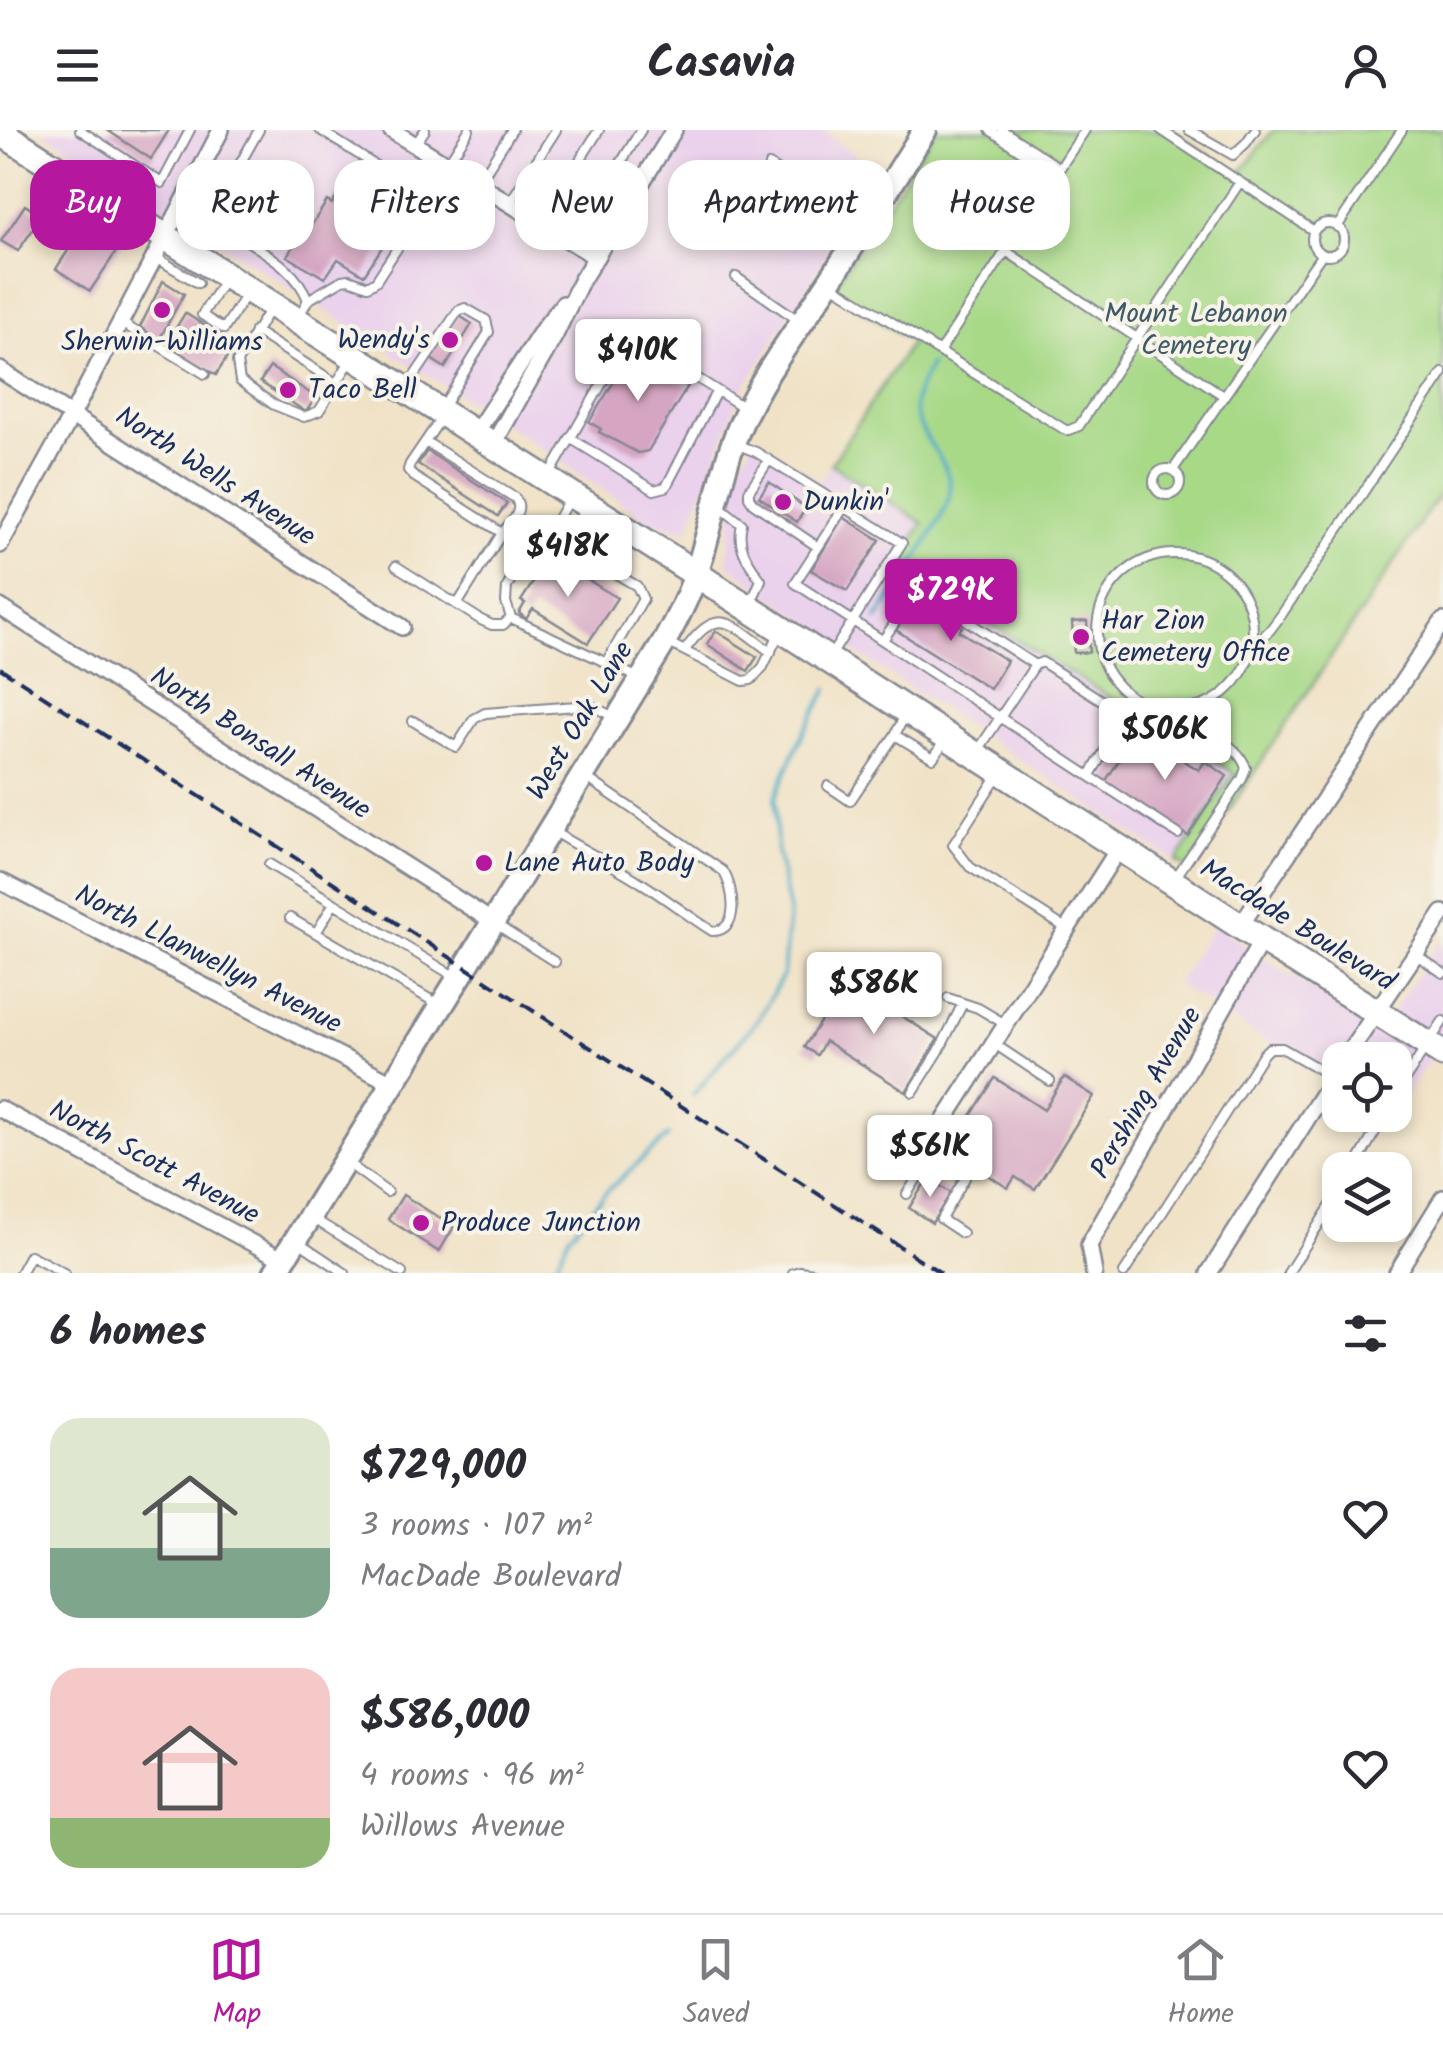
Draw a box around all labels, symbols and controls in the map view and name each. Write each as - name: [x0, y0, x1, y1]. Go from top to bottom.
- text: Casavia: [647, 29, 796, 101]
- icon: menu: [50, 38, 105, 93]
- icon: person: [1338, 38, 1393, 93]
- chip: Buy: [30, 160, 156, 250]
- chip: Rent: [176, 160, 314, 250]
- chip: Filters: [334, 160, 495, 250]
- chip: New: [515, 160, 648, 250]
- chip: Apartment: [668, 160, 893, 250]
- chip: House: [913, 160, 1070, 250]
- park label: Mount Lebanon Cemetery: [1104, 292, 1288, 369]
- marker: Sherwin-Williams: [151, 299, 173, 321]
- place label: Wendy's: [337, 318, 430, 363]
- pin: $410K: [568, 319, 708, 404]
- place label: Sherwin-Williams: [61, 320, 263, 365]
- text: $410K: [597, 326, 679, 377]
- marker: Wendy's: [439, 329, 461, 351]
- place label: Taco Bell: [308, 368, 417, 413]
- marker: Taco Bell: [277, 379, 299, 401]
- street label: North Wells Avenue: [106, 395, 325, 559]
- place label: Dunkin': [803, 480, 889, 525]
- marker: Dunkin': [772, 491, 794, 513]
- pin: $418K: [498, 515, 638, 600]
- text: $418K: [526, 522, 610, 573]
- pin: $729K: [881, 559, 1021, 644]
- text: $729K: [907, 566, 995, 617]
- place label: Har Zion Cemetery Office: [1101, 599, 1290, 676]
- marker: Har Zion Cemetery Office: [1070, 626, 1092, 648]
- street label: West Oak Lane: [516, 632, 647, 809]
- street label: North Bonsall Avenue: [140, 655, 380, 833]
- pin: $506K: [1095, 698, 1235, 783]
- text: $506K: [1121, 705, 1209, 756]
- place label: Lane Auto Body: [504, 841, 695, 886]
- street label: Macdade Boulevard: [1190, 848, 1405, 1005]
- marker: Lane Auto Body: [473, 852, 495, 874]
- street label: North Llanwellyn Avenue: [66, 873, 350, 1047]
- pin: $586K: [804, 952, 944, 1037]
- text: $586K: [829, 959, 919, 1010]
- street label: Pershing Avenue: [1079, 998, 1215, 1188]
- map controls: [1322, 1042, 1412, 1242]
- button: locate: [1322, 1042, 1412, 1132]
- street label: North Scott Avenue: [40, 1088, 268, 1238]
- pin: $561K: [860, 1115, 1000, 1200]
- text: $561K: [889, 1122, 971, 1173]
- button: layers: [1322, 1152, 1412, 1242]
- place label: Produce Junction: [441, 1201, 641, 1246]
- marker: Produce Junction: [410, 1212, 432, 1234]
- text: 6 homes: [50, 1300, 206, 1367]
- icon: filters: [1338, 1306, 1393, 1361]
- text: $729,000: [360, 1434, 526, 1501]
- icon: home: [130, 1458, 250, 1578]
- icon: heart: [1338, 1491, 1393, 1546]
- text: 3 rooms · 107 m²: [360, 1501, 592, 1552]
- text: MacDade Boulevard: [360, 1552, 621, 1603]
- text: $586,000: [360, 1684, 529, 1751]
- icon: home: [130, 1708, 250, 1828]
- icon: heart: [1338, 1741, 1393, 1796]
- text: 4 rooms · 96 m²: [360, 1751, 584, 1802]
- text: Willows Avenue: [360, 1802, 565, 1853]
- tab: Map: [209, 1932, 264, 2037]
- tab: Saved: [683, 1932, 749, 2037]
- tab: Home: [1167, 1932, 1234, 2037]

